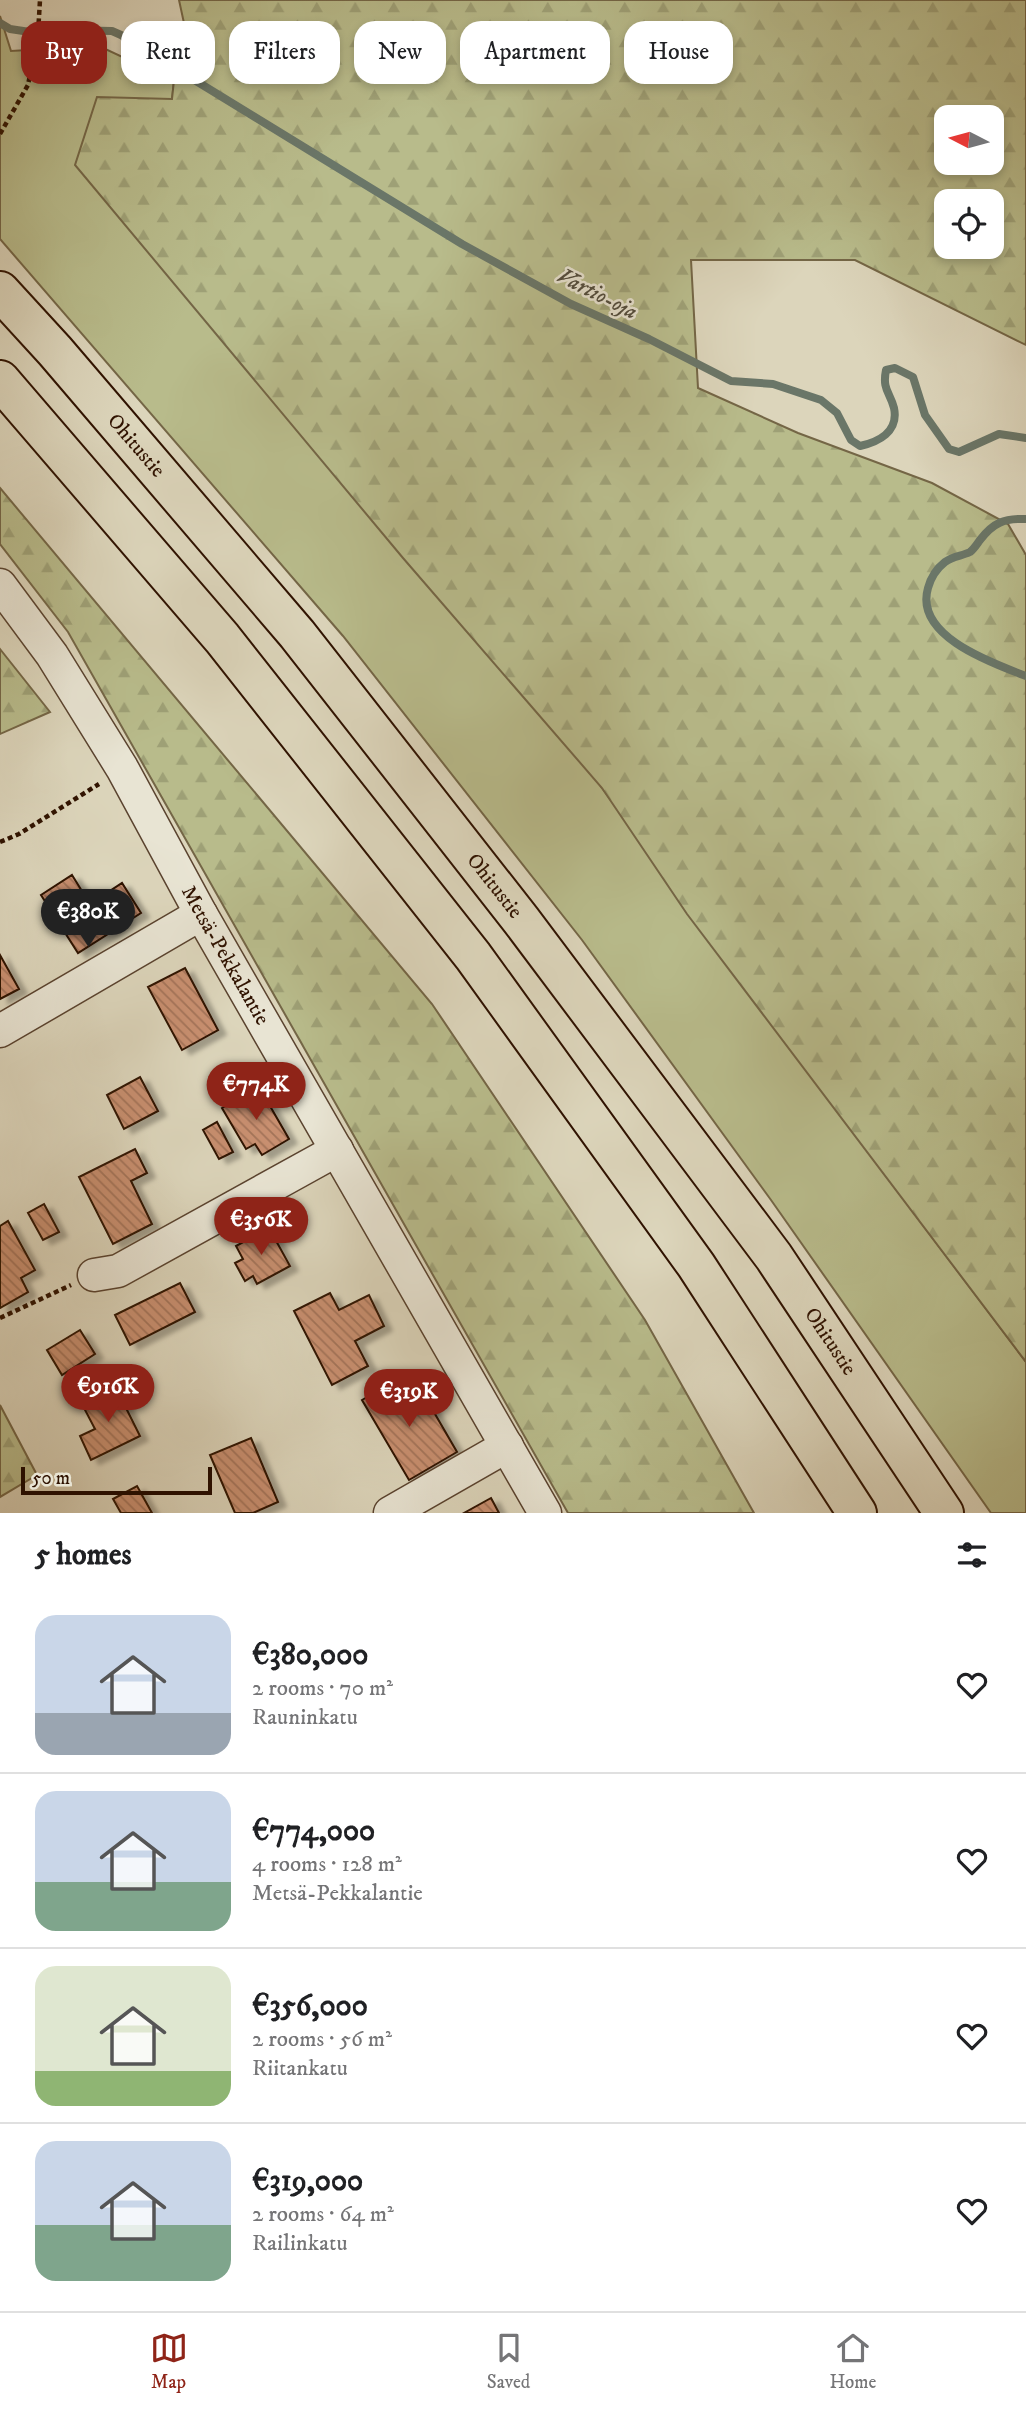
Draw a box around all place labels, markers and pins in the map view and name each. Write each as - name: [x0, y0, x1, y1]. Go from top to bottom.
- pin: €380K: [39, 890, 137, 949]
- pin: €774K: [207, 1062, 305, 1122]
- pin: €356K: [212, 1198, 310, 1257]
- pin: €916K: [59, 1364, 157, 1424]
- pin: €319K: [360, 1370, 458, 1429]

